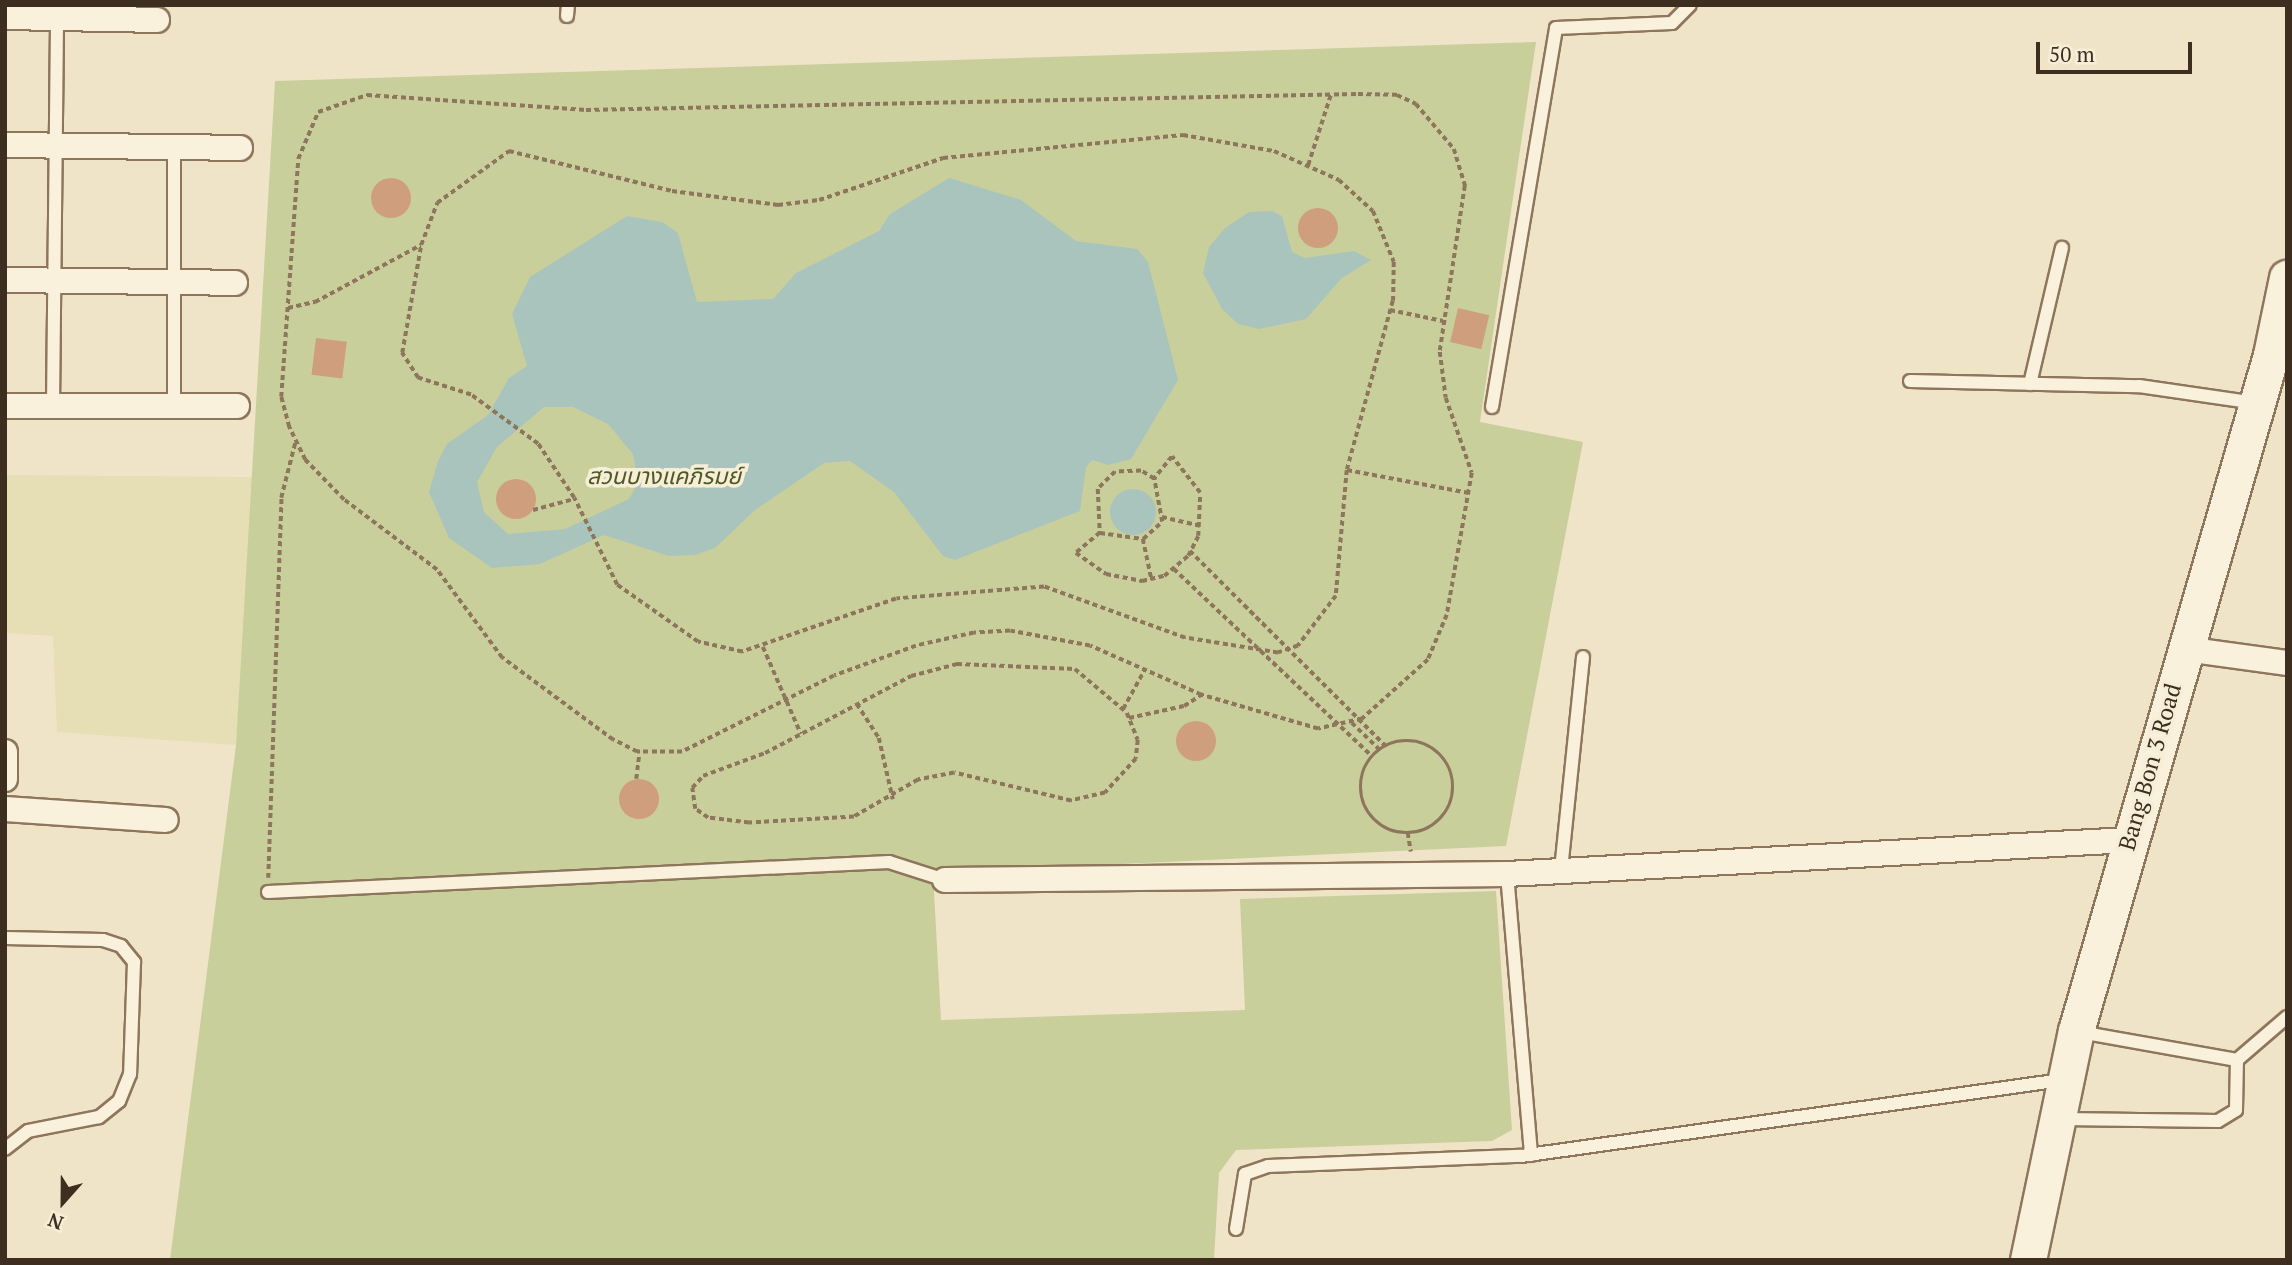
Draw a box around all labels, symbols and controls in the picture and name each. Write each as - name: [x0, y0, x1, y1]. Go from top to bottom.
- scale bar: [2040, 28, 2196, 72]
- text: 50 m: [2049, 40, 2095, 68]
- park label: สวนบางแคภิรมย์: [587, 462, 741, 490]
- street label: Bang Bon 3 Road: [2113, 680, 2187, 854]
- north arrow: [28, 1167, 98, 1237]
- text: N: [44, 1208, 66, 1236]

